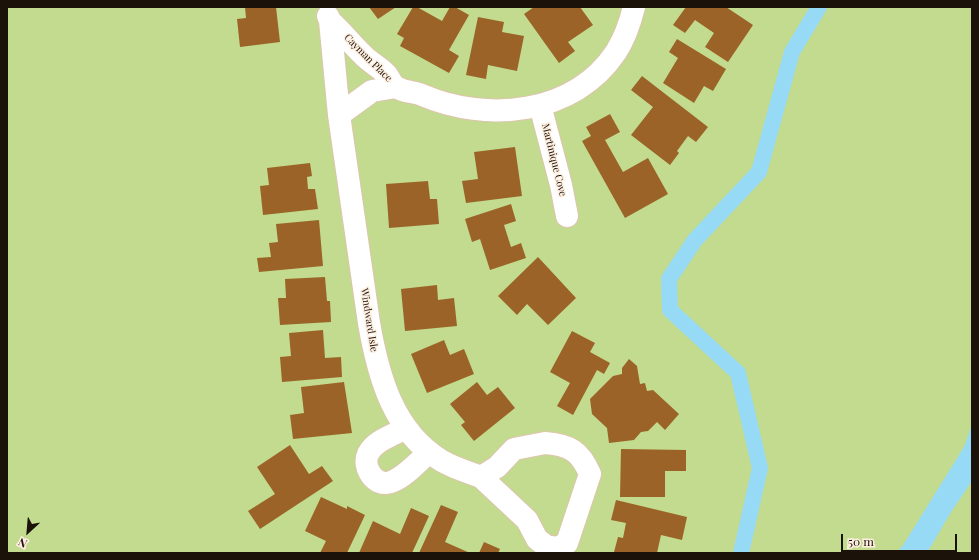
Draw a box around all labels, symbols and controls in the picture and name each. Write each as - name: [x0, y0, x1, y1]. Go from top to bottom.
- street label: Cayman Place: [342, 32, 394, 84]
- street label: Martinique Cove: [539, 122, 569, 198]
- street label: Windward Isle: [358, 287, 380, 353]
- north arrow: [8, 512, 48, 552]
- scale bar: [843, 526, 959, 552]
- text: 50 m: [848, 533, 874, 549]
- text: N: [16, 535, 29, 552]

